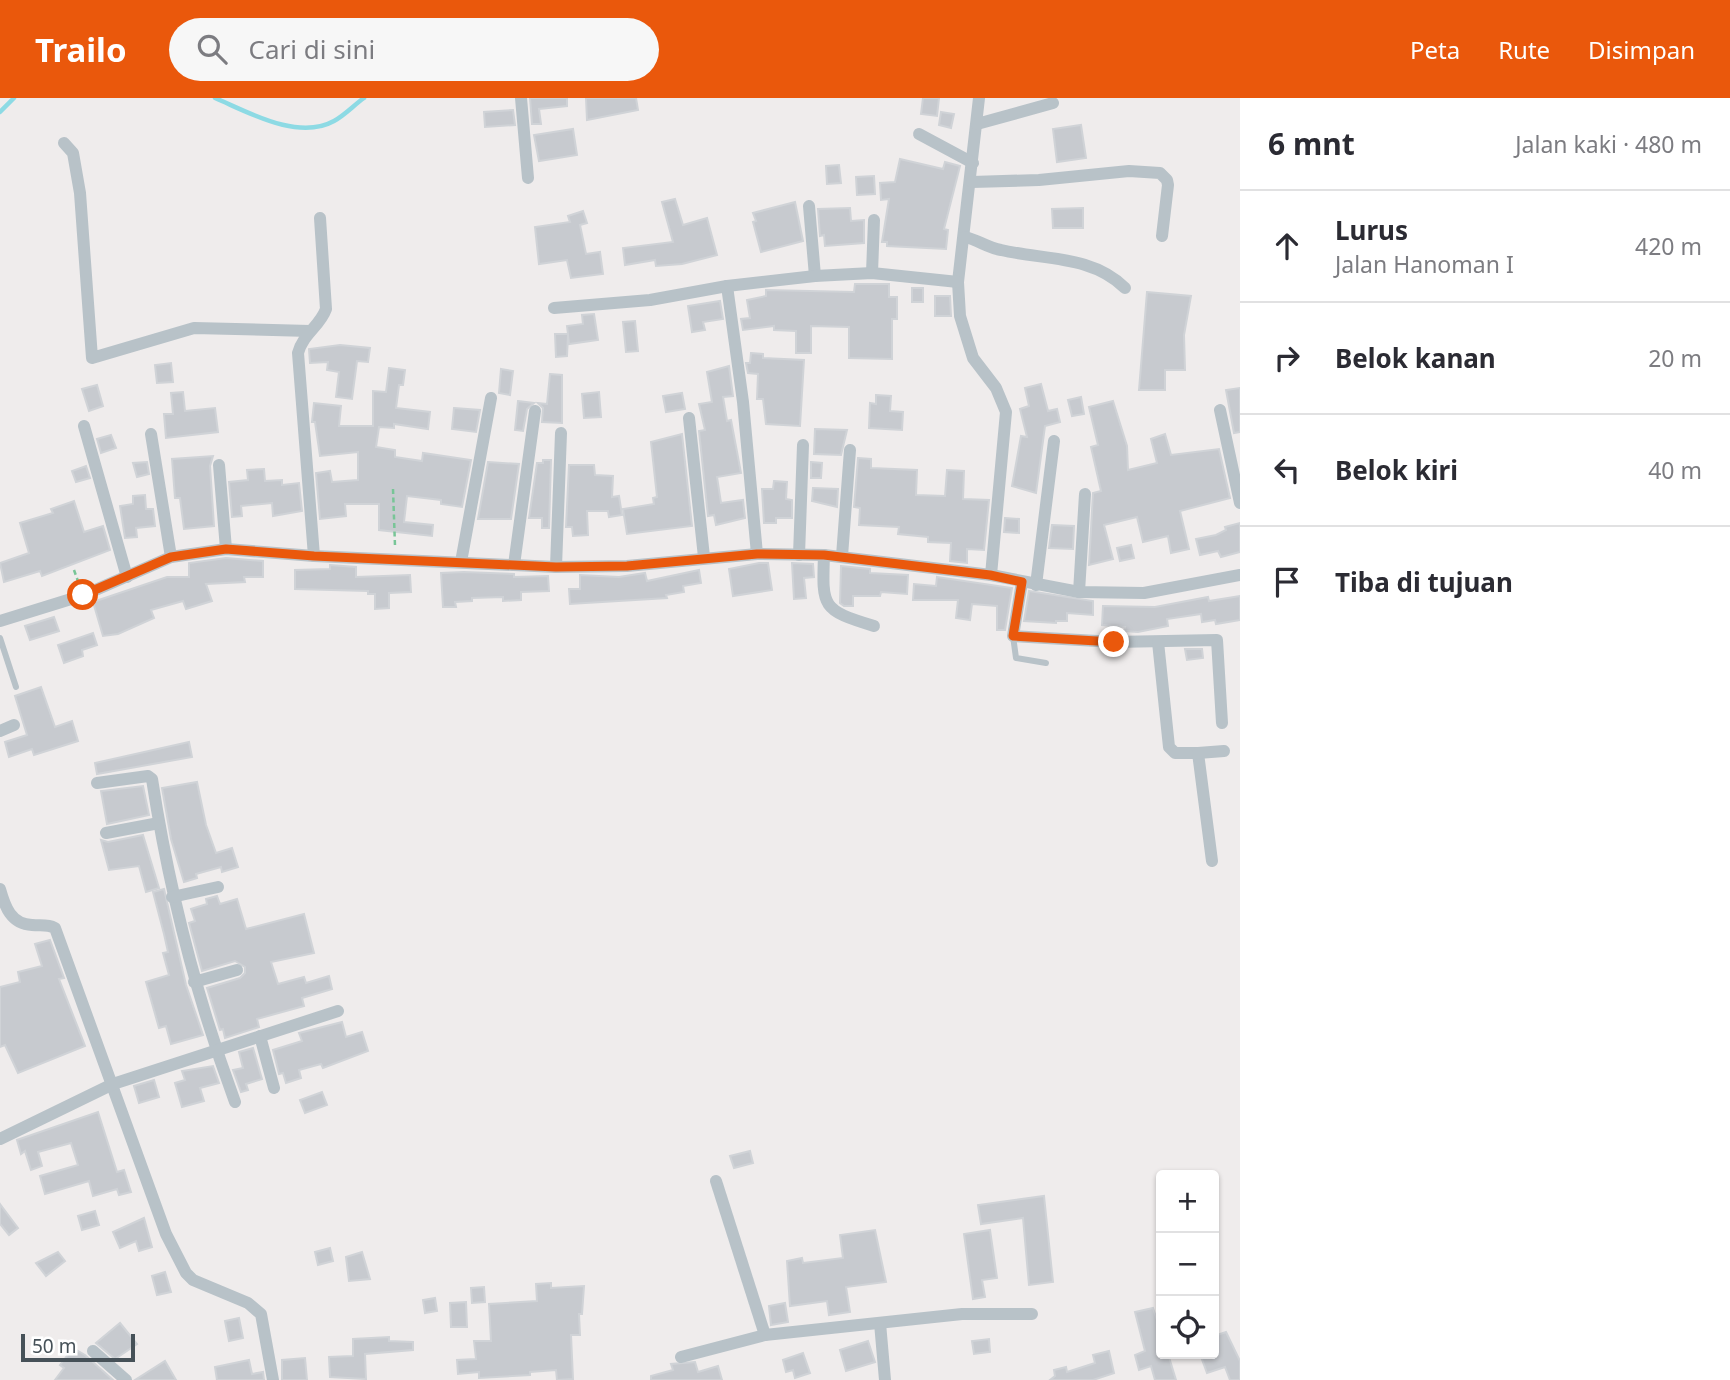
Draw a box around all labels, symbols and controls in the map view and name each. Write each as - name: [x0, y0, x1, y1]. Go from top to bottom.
- search box: [169, 18, 659, 81]
- text: Trailo: [35, 27, 127, 72]
- icon: search: [193, 30, 231, 68]
- text: Cari di sini: [249, 31, 375, 67]
- text: Peta: [1410, 33, 1460, 66]
- text: Rute: [1498, 33, 1550, 66]
- text: Disimpan: [1588, 33, 1695, 66]
- text: 6 mnt: [1268, 123, 1355, 164]
- text: Jalan kaki · 480 m: [1515, 128, 1702, 160]
- text: Lurus: [1335, 212, 1408, 248]
- icon: ahead: [1268, 227, 1306, 265]
- text: 420 m: [1635, 230, 1702, 262]
- text: Jalan Hanoman I: [1335, 248, 1514, 280]
- icon: right: [1268, 339, 1306, 377]
- text: Belok kanan: [1335, 340, 1496, 376]
- text: 20 m: [1648, 342, 1702, 374]
- icon: left: [1268, 451, 1306, 489]
- text: Belok kiri: [1335, 452, 1458, 488]
- text: 40 m: [1648, 454, 1702, 486]
- icon: arrive: [1268, 563, 1306, 601]
- text: Tiba di tujuan: [1335, 564, 1513, 600]
- route start: [67, 579, 98, 610]
- route end: [1098, 626, 1129, 657]
- map controls: [1156, 1170, 1219, 1359]
- button: +: [1156, 1170, 1219, 1233]
- button: −: [1156, 1233, 1219, 1296]
- button: locate: [1156, 1296, 1219, 1359]
- scale bar: [21, 1331, 135, 1363]
- text: 50 m: [32, 1333, 76, 1359]

